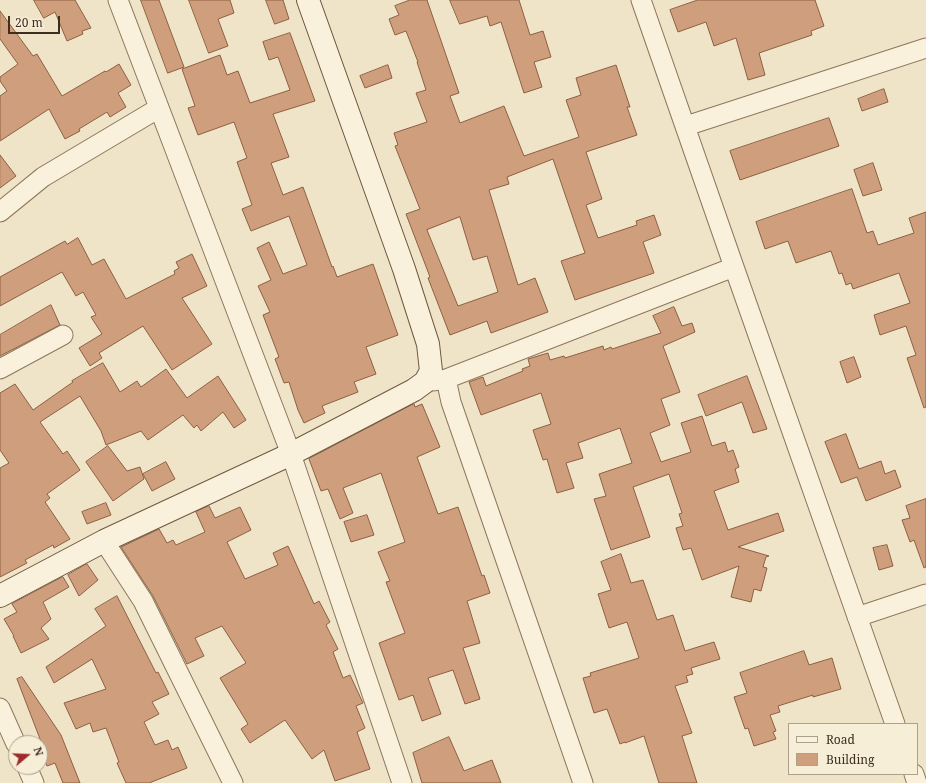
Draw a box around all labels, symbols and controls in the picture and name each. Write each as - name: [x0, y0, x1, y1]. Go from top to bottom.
- scale bar: [10, 8, 62, 34]
- text: 20 m: [15, 14, 43, 31]
- legend: [788, 723, 918, 775]
- text: Road: [826, 731, 855, 748]
- north arrow: [8, 735, 48, 775]
- text: N: [30, 745, 47, 758]
- text: Building: [826, 751, 874, 768]

